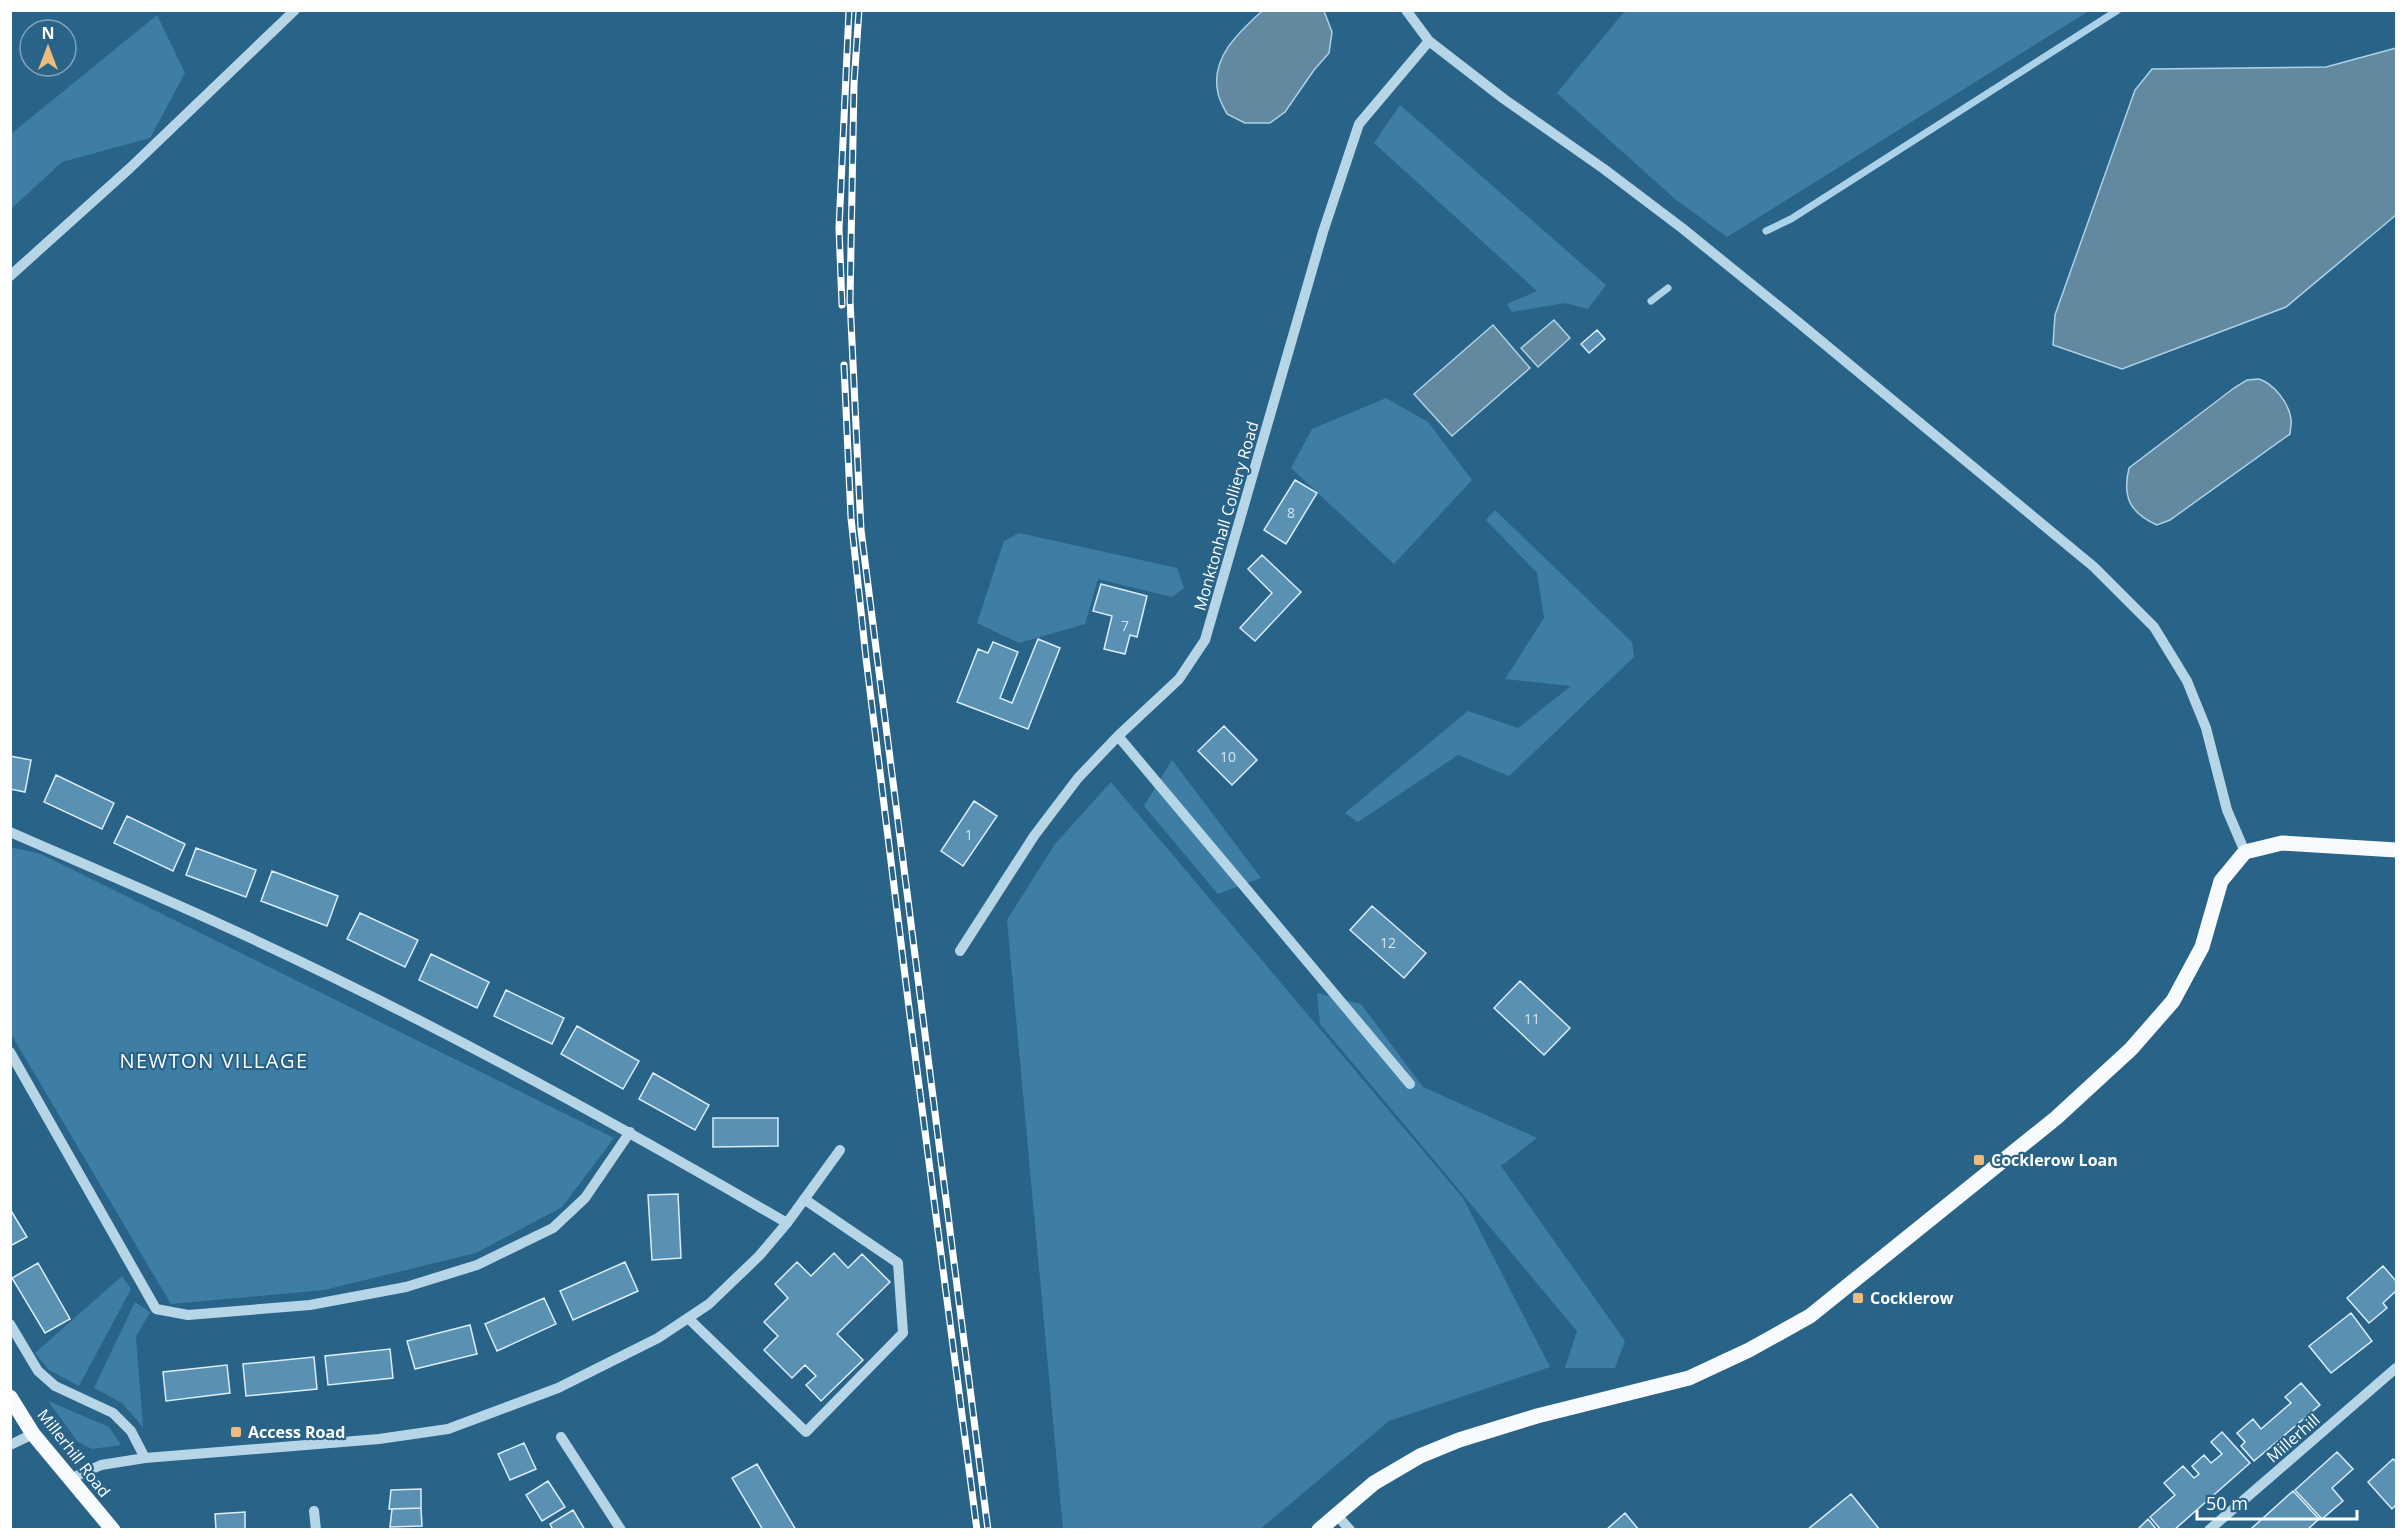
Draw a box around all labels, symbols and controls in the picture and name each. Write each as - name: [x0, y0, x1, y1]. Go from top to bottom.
- north arrow: [18, 18, 78, 78]
- text: N: [41, 22, 55, 44]
- street label: Monktonhall Colliery Road: [1188, 419, 1264, 613]
- house number: 8: [1287, 503, 1295, 522]
- house number: 7: [1121, 616, 1129, 635]
- house number: 10: [1220, 747, 1236, 766]
- house number: 1: [965, 825, 973, 844]
- house number: 12: [1380, 933, 1396, 952]
- house number: 11: [1524, 1009, 1540, 1028]
- district label: NEWTON VILLAGE: [119, 1047, 309, 1074]
- place label: Cocklerow Loan: [1991, 1149, 2118, 1171]
- marker: Cocklerow Loan: [1972, 1153, 1986, 1167]
- place label: Cocklerow: [1870, 1287, 1954, 1309]
- marker: Cocklerow: [1851, 1291, 1865, 1305]
- street label: Millerhill Road: [33, 1404, 115, 1502]
- street label: Millerhill: [2262, 1409, 2324, 1467]
- place label: Access Road: [248, 1421, 345, 1443]
- marker: Access Road: [229, 1425, 243, 1439]
- scale bar: [2197, 1483, 2358, 1521]
- text: 50 m: [2206, 1491, 2248, 1515]

